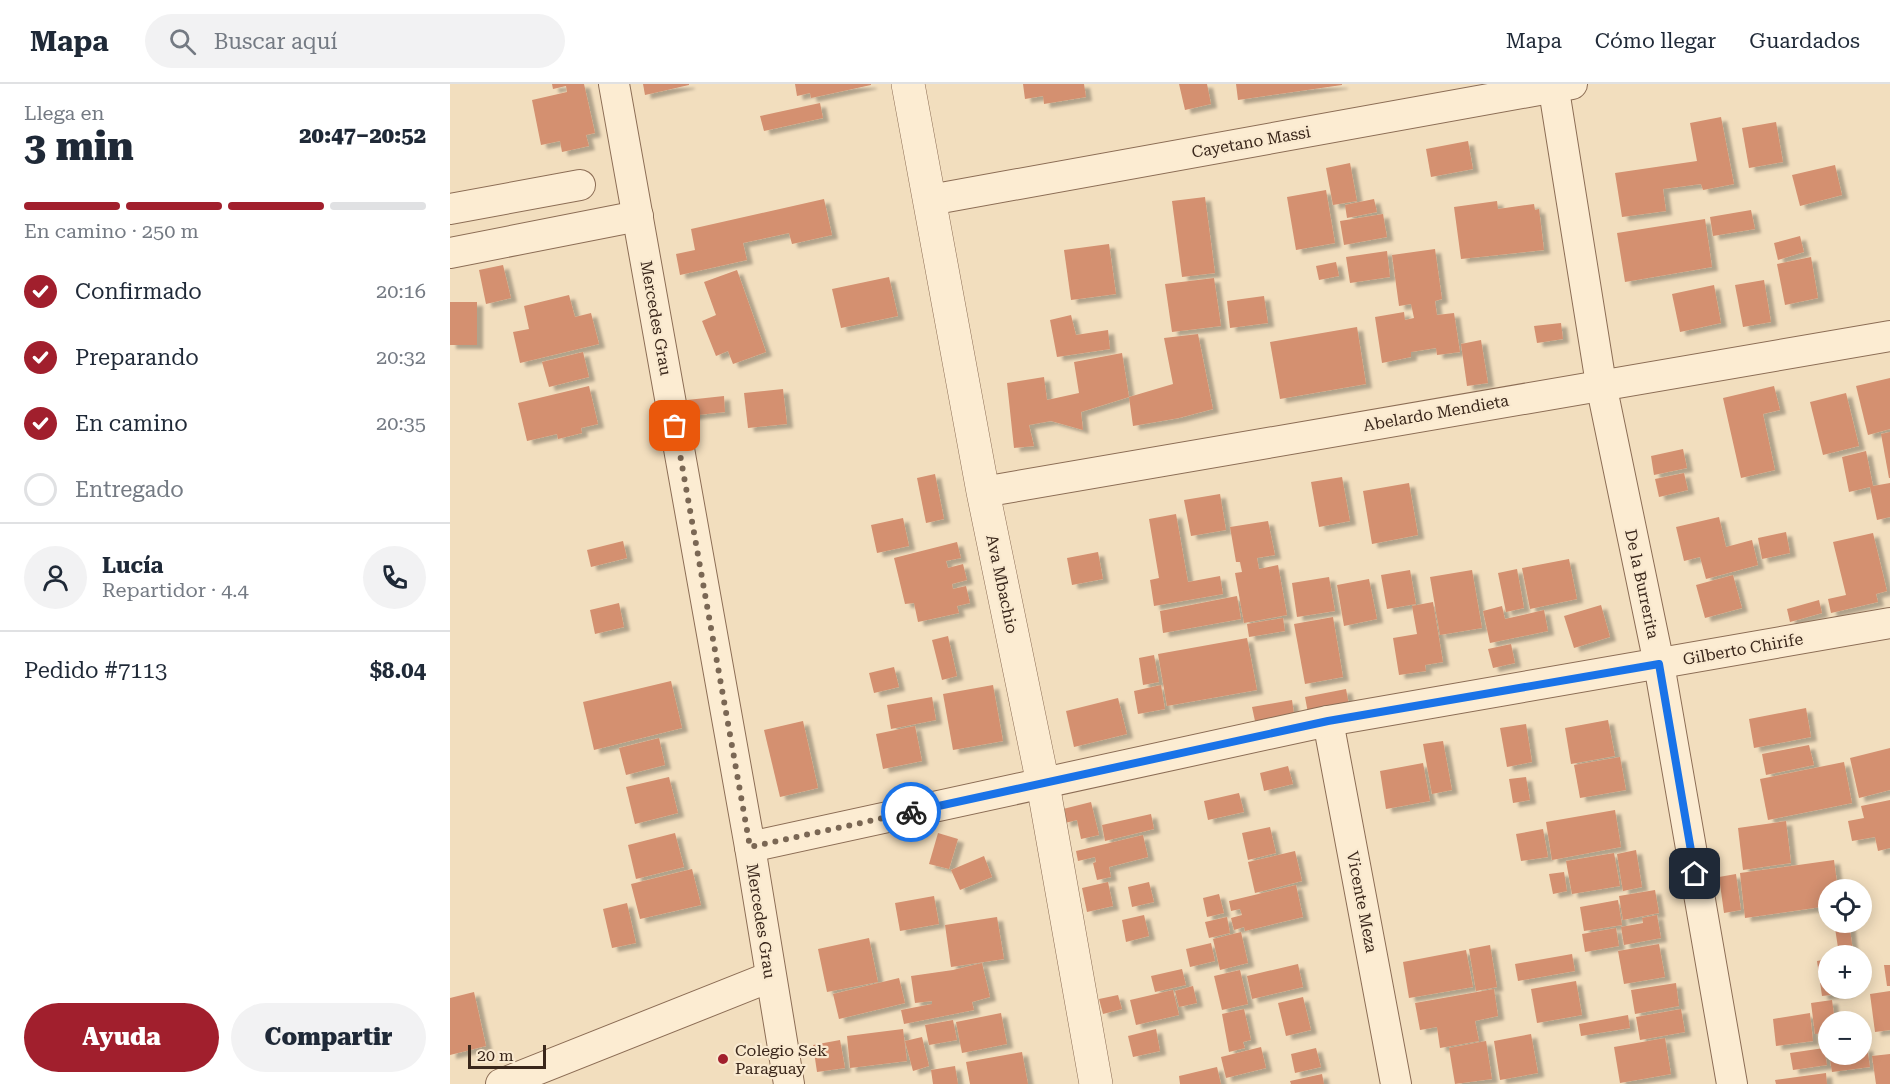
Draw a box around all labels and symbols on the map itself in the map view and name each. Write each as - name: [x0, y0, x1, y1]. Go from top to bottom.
- street label: Cayetano Massi: [1190, 122, 1312, 162]
- street label: Mercedes Grau: [637, 259, 675, 377]
- street label: Abelardo Mendieta: [1362, 391, 1511, 435]
- pin: [649, 400, 700, 451]
- street label: De la Burrerita: [1621, 527, 1663, 641]
- street label: Ava Mbachio: [982, 533, 1022, 635]
- street label: Gilberto Chirife: [1681, 629, 1805, 669]
- courier: [881, 782, 941, 842]
- pin: [1669, 848, 1720, 899]
- street label: Vicente Meza: [1343, 850, 1381, 955]
- street label: Mercedes Grau: [743, 862, 779, 980]
- place label: Colegio Sek Paraguay: [735, 1041, 827, 1078]
- scale bar: [468, 1042, 546, 1070]
- marker: Colegio Sek Paraguay: [716, 1052, 730, 1066]

